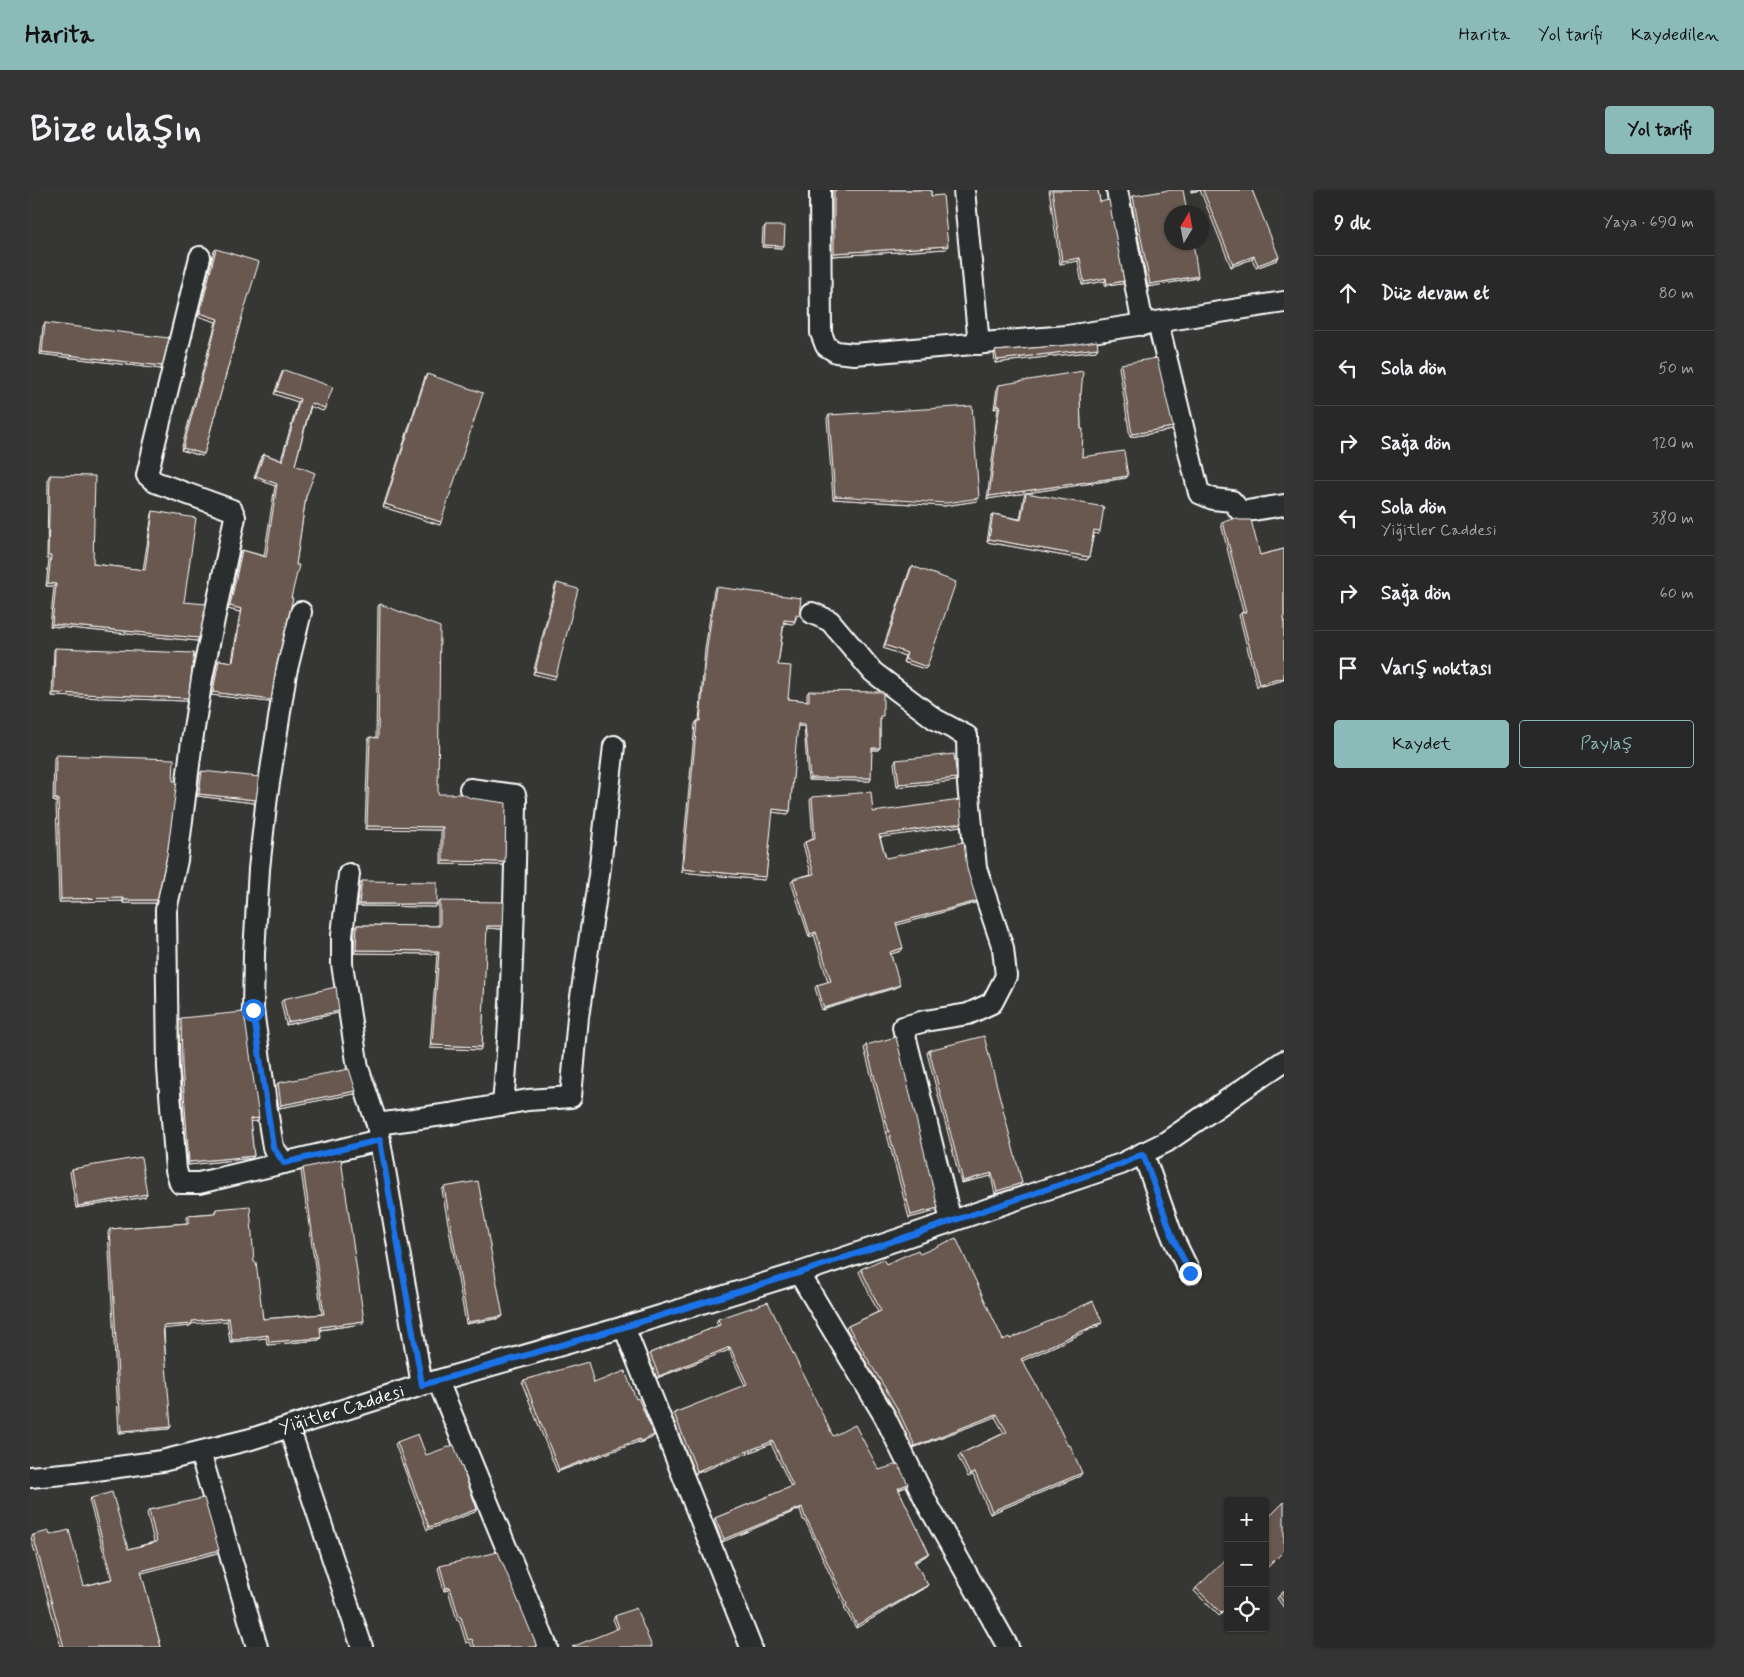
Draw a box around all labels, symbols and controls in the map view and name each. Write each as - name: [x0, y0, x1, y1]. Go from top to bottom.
- text: Harita: [25, 20, 94, 51]
- text: Harita: [1459, 23, 1510, 47]
- text: Yol tarifi: [1538, 23, 1603, 47]
- text: Kaydedilen: [1631, 23, 1719, 47]
- button: Yol tarifi: [1605, 106, 1714, 154]
- text: Bize ulaşın: [30, 107, 201, 153]
- north arrow: [1164, 205, 1209, 250]
- text: 9 dk: [1334, 209, 1371, 237]
- text: Yaya · 690 m: [1603, 212, 1694, 233]
- icon: ahead: [1334, 279, 1362, 307]
- text: Düz devam et: [1381, 281, 1489, 306]
- text: 80 m: [1659, 283, 1694, 304]
- icon: left: [1334, 354, 1362, 382]
- text: Sola dön: [1381, 356, 1446, 381]
- text: 50 m: [1658, 358, 1694, 379]
- icon: right: [1334, 429, 1362, 457]
- text: Sağa dön: [1381, 431, 1451, 456]
- text: 120 m: [1652, 433, 1694, 454]
- text: Sola dön: [1381, 495, 1446, 520]
- icon: left: [1334, 504, 1362, 532]
- text: 380 m: [1651, 508, 1694, 529]
- text: Yiğitler Caddesi: [1381, 520, 1496, 541]
- icon: right: [1334, 579, 1362, 607]
- text: Sağa dön: [1381, 581, 1451, 606]
- text: 60 m: [1660, 583, 1694, 604]
- icon: arrive: [1334, 654, 1362, 682]
- text: Varış noktası: [1381, 656, 1492, 681]
- button: Kaydet: [1334, 720, 1509, 768]
- button: Paylaş: [1519, 720, 1694, 768]
- route start: [242, 999, 265, 1022]
- route end: [1179, 1262, 1202, 1285]
- street label: Yiğitler Caddesi: [276, 1379, 407, 1441]
- map controls: [1224, 1497, 1269, 1632]
- button: +: [1224, 1497, 1269, 1542]
- button: −: [1224, 1542, 1269, 1587]
- button: locate: [1224, 1587, 1269, 1632]

